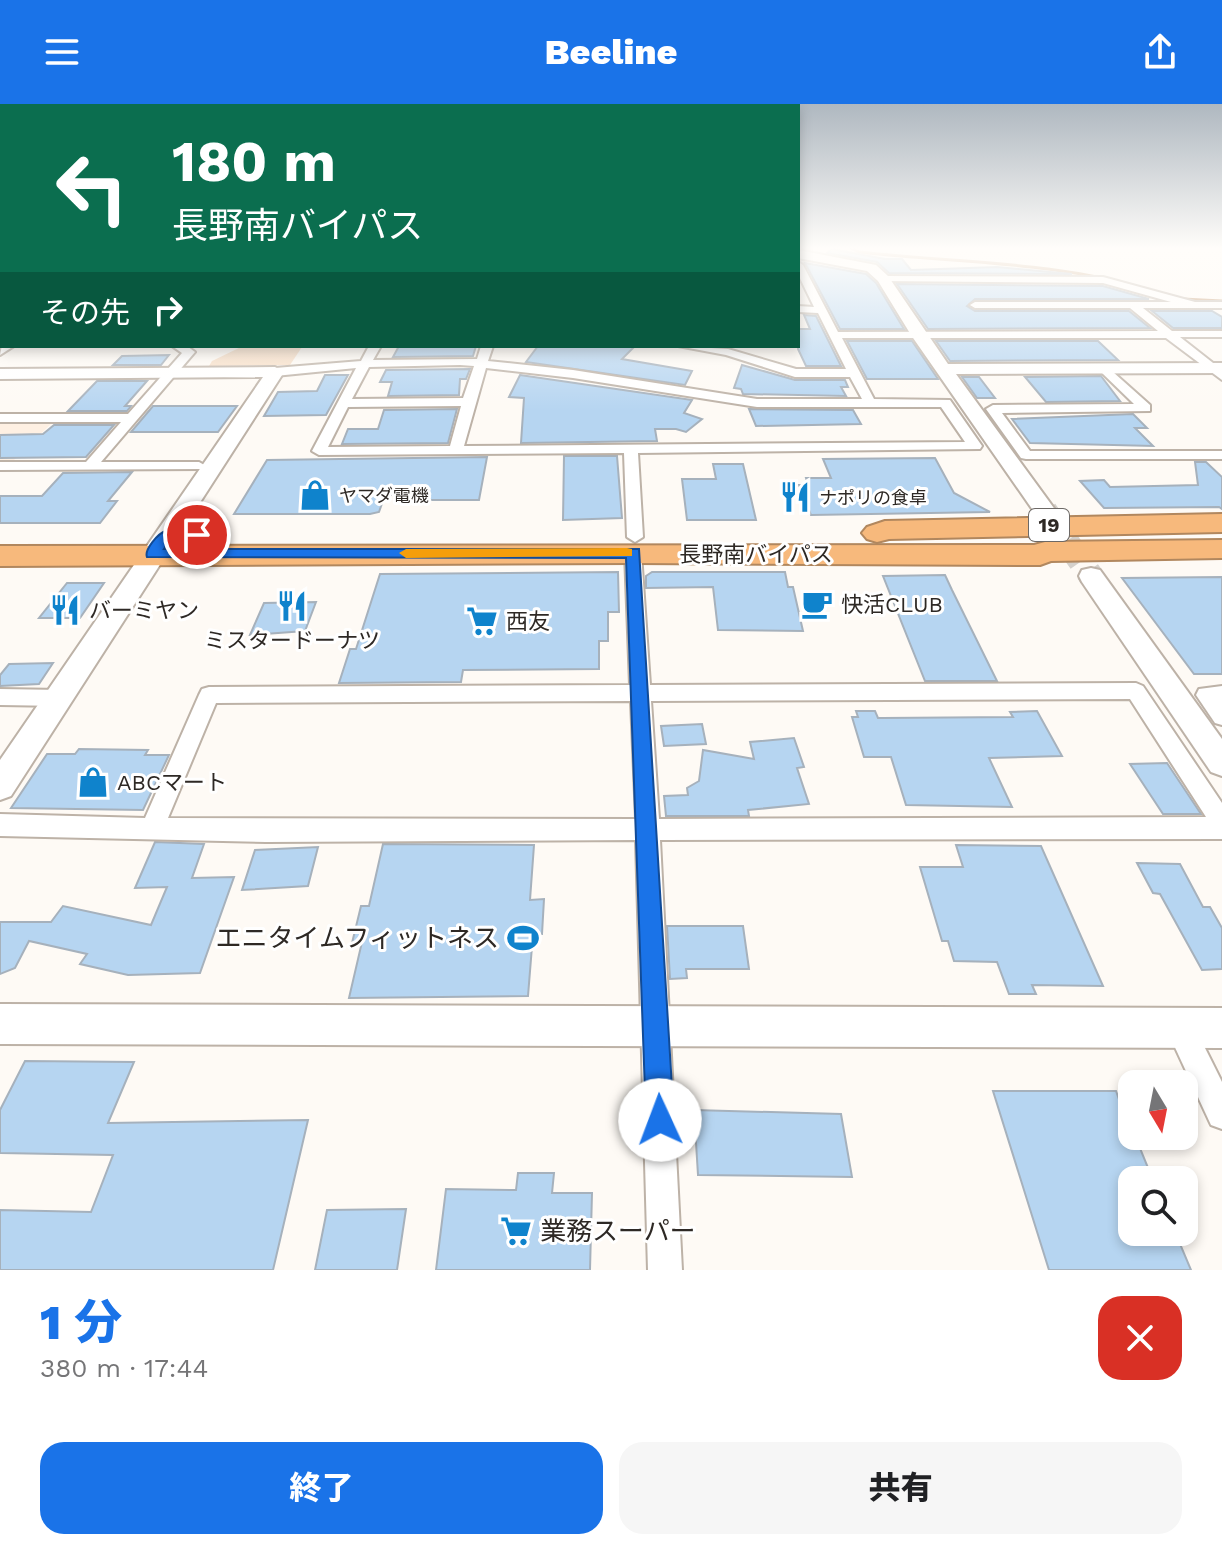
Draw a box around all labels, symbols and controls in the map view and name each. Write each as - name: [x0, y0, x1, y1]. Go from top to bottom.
- icon: menu: [40, 30, 84, 74]
- icon: share: [1138, 30, 1182, 74]
- text: Beeline: [545, 31, 677, 73]
- text: 180 m: [172, 129, 336, 195]
- icon: left: [40, 136, 144, 240]
- text: 長野南バイパス: [172, 205, 423, 247]
- icon: right: [146, 288, 190, 332]
- text: その先: [40, 295, 130, 330]
- shop icon: ヤマダ電機: [298, 478, 332, 512]
- restaurant icon: ナポリの食卓: [778, 480, 812, 514]
- place label: ヤマダ電機: [339, 485, 429, 506]
- place label: ナポリの食卓: [819, 487, 927, 508]
- pin: [163, 501, 231, 569]
- road number: 19: [1029, 509, 1069, 541]
- icon: arrive: [175, 513, 219, 557]
- street label: 長野南バイパス: [679, 542, 833, 567]
- cafe icon: 快活CLUB: [800, 587, 834, 621]
- restaurant icon: ミスタードーナツ: [275, 589, 309, 623]
- place label: 快活CLUB: [841, 592, 943, 617]
- restaurant icon: バーミヤン: [48, 593, 82, 627]
- place label: バーミヤン: [89, 598, 199, 623]
- supermarket icon: 西友: [465, 604, 499, 638]
- place label: 西友: [506, 609, 550, 634]
- place label: ミスタードーナツ: [204, 628, 380, 653]
- shop icon: ABCマート: [76, 765, 110, 799]
- place label: ABCマート: [117, 770, 227, 795]
- sports icon: エニタイムフィットネス: [506, 921, 540, 955]
- place label: エニタイムフィットネス: [216, 923, 499, 953]
- north arrow: [1118, 1070, 1198, 1150]
- map controls: [1118, 1070, 1198, 1246]
- position arrow: [618, 1078, 702, 1162]
- button: search: [1118, 1166, 1198, 1246]
- supermarket icon: 業務スーパー: [499, 1214, 533, 1248]
- place label: 業務スーパー: [540, 1216, 696, 1246]
- text: 1 分: [40, 1294, 122, 1351]
- button: close: [1098, 1296, 1182, 1380]
- text: 380 m · 17:44: [40, 1353, 208, 1383]
- button: 終了: [40, 1442, 603, 1534]
- button: 共有: [619, 1442, 1182, 1534]

